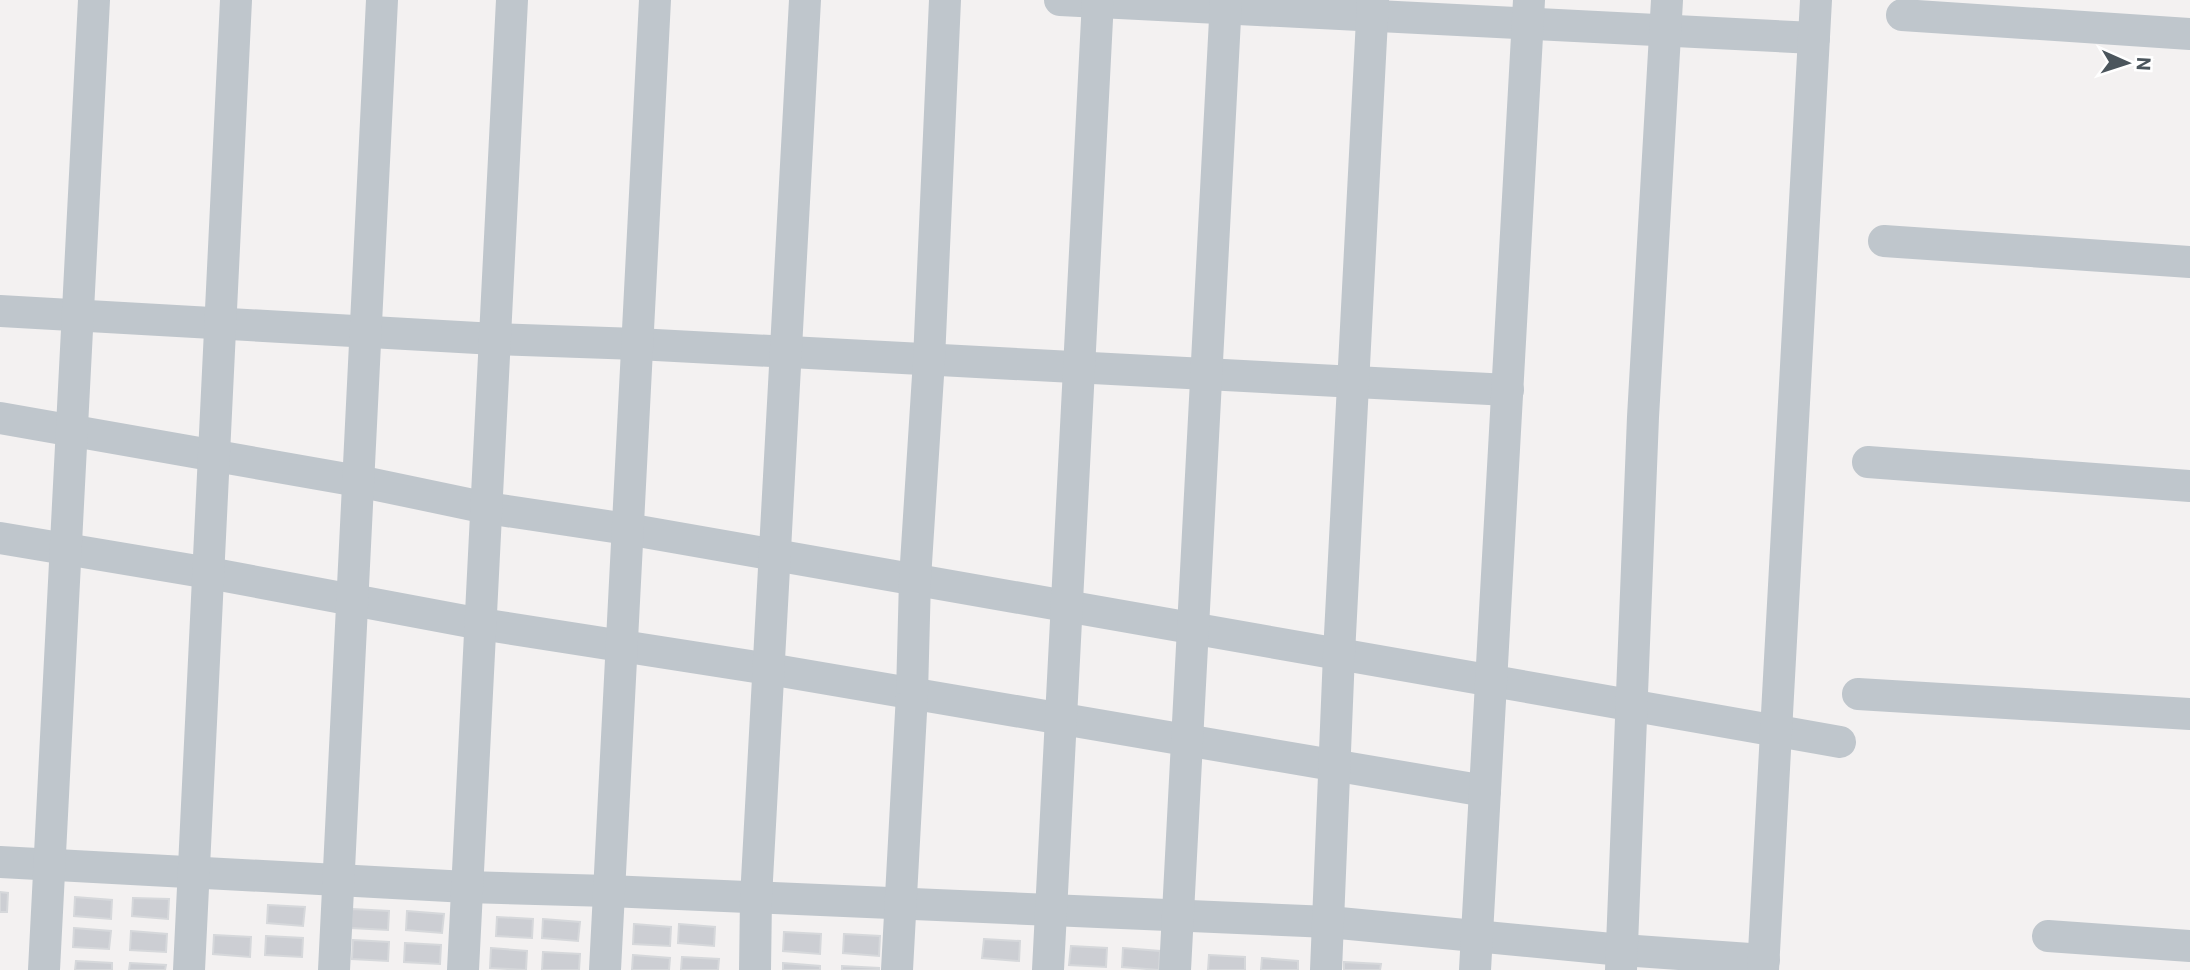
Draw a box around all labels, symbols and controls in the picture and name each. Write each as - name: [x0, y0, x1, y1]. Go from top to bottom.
- north arrow: [2092, 28, 2162, 98]
- text: N: [2132, 57, 2155, 71]

